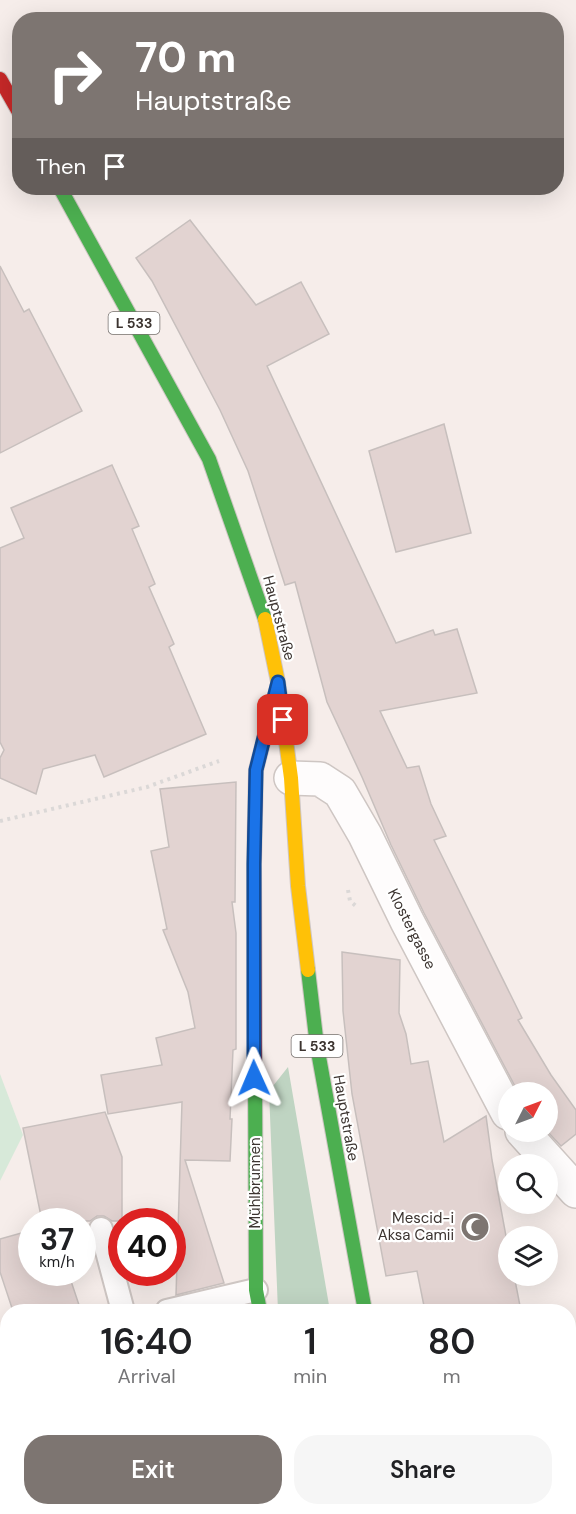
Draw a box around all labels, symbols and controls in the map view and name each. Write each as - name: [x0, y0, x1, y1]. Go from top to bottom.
- text: 70 m: [135, 30, 236, 85]
- icon: right: [36, 36, 114, 114]
- text: Hauptstraße: [135, 83, 292, 118]
- icon: arrive: [98, 150, 131, 183]
- text: Then: [36, 152, 86, 181]
- road number: L 533: [108, 312, 160, 334]
- street label: Hauptstraße: [258, 573, 300, 663]
- pin: [257, 694, 308, 745]
- icon: arrive: [266, 703, 299, 736]
- street label: Klostergasse: [383, 885, 441, 973]
- road number: L 533: [292, 1035, 342, 1057]
- position arrow: [222, 1046, 286, 1110]
- street label: Hauptstraße: [329, 1073, 363, 1163]
- north arrow: [498, 1082, 558, 1142]
- map controls: [498, 1082, 558, 1286]
- street label: Mühlbrunnen: [245, 1137, 265, 1229]
- button: search: [498, 1154, 558, 1214]
- speed limit sign: 40: [108, 1208, 186, 1286]
- place label: Mescid-i Aksa Camii: [378, 1208, 454, 1245]
- mosque icon: Mescid-i Aksa Camii: [459, 1211, 491, 1243]
- text: 37: [40, 1220, 74, 1259]
- button: layers: [498, 1226, 558, 1286]
- text: km/h: [39, 1252, 75, 1272]
- text: 16:40: [101, 1318, 193, 1365]
- text: 1: [304, 1318, 316, 1365]
- text: 80: [428, 1318, 475, 1365]
- text: Arrival: [117, 1363, 176, 1389]
- text: min: [293, 1363, 327, 1389]
- text: m: [443, 1363, 461, 1389]
- button: Exit: [24, 1435, 282, 1504]
- button: Share: [294, 1435, 552, 1504]

